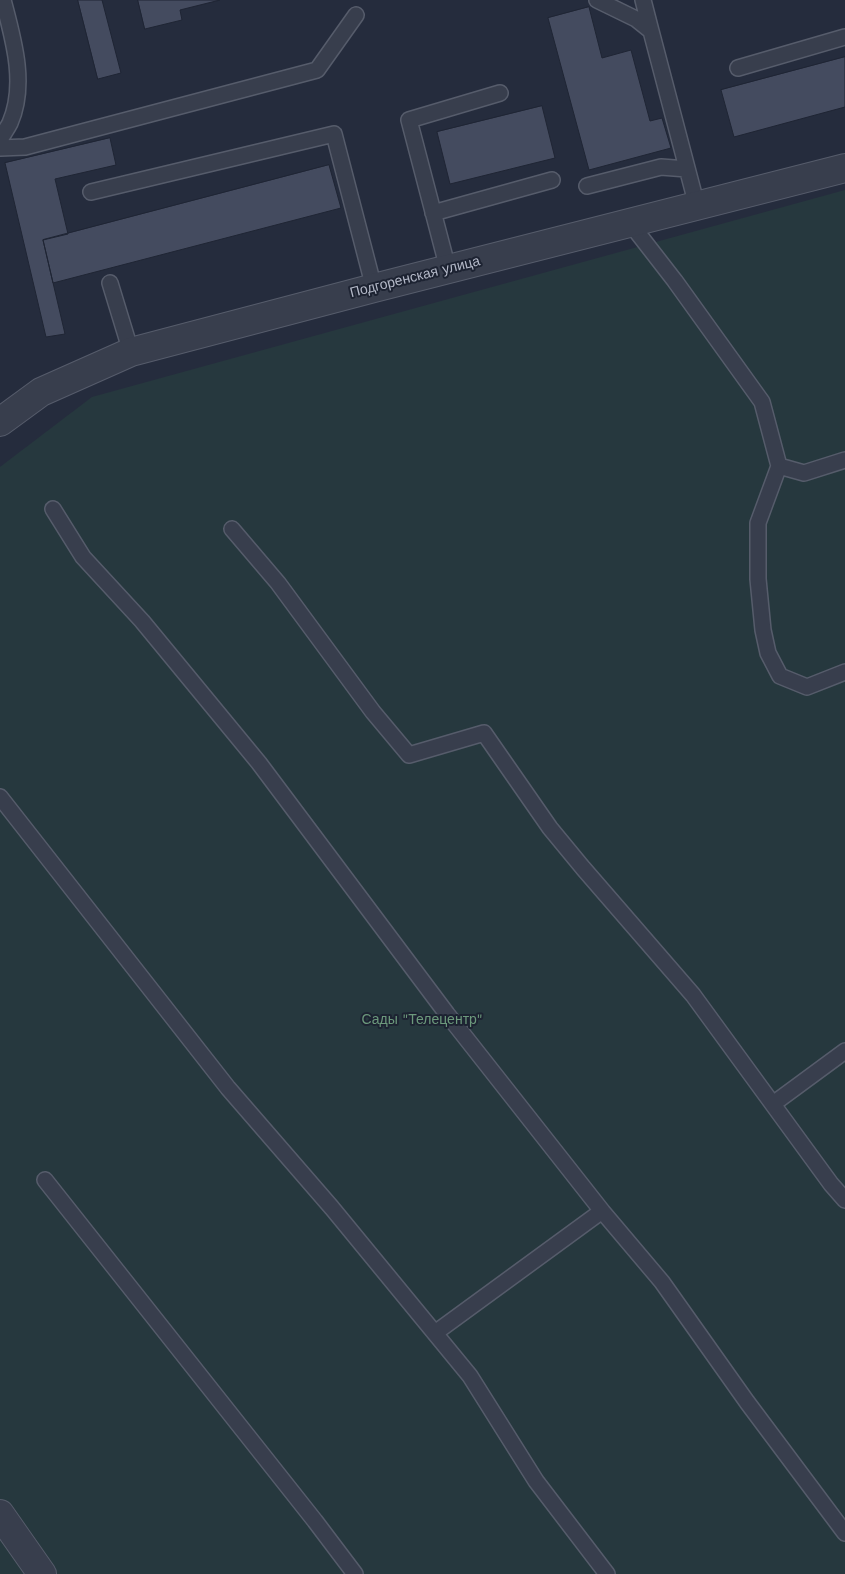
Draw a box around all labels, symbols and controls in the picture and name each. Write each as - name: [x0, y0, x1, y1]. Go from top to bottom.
- street label: Подгоренская улица: [348, 253, 482, 301]
- park label: Сады "Телецентр": [362, 1012, 482, 1028]

